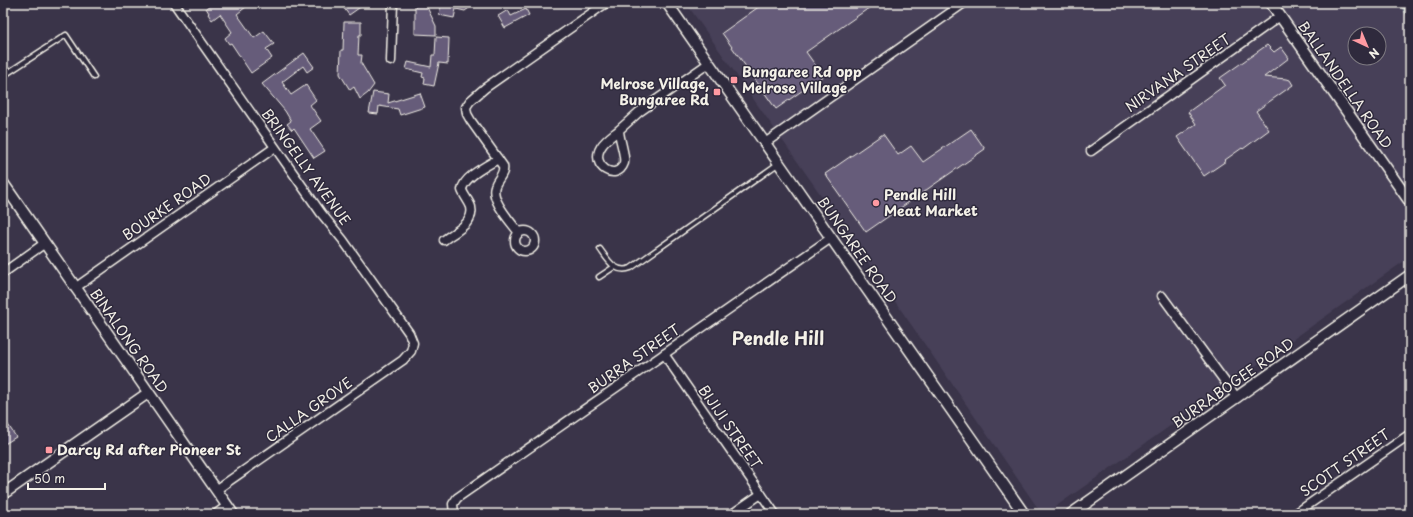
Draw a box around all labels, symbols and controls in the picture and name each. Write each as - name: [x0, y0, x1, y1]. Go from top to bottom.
- street label: BALLANDELLA ROAD: [1294, 18, 1396, 152]
- north arrow: [1347, 26, 1387, 66]
- street label: NIRVANA STREET: [1121, 28, 1235, 117]
- place label: Bungaree Rd opp Melrose Village: [742, 61, 862, 98]
- place label: Melrose Village, Bungaree Rd: [600, 73, 710, 110]
- marker: Bungaree Rd opp Melrose Village: [729, 75, 739, 85]
- marker: Melrose Village, Bungaree Rd: [712, 87, 722, 97]
- street label: BRINGELLY AVENUE: [257, 104, 356, 229]
- street label: BOURKE ROAD: [118, 168, 216, 245]
- place label: Pendle Hill Meat Market: [884, 184, 978, 221]
- street label: BUNGAREE ROAD: [813, 192, 902, 308]
- marker: Pendle Hill Meat Market: [871, 198, 881, 208]
- street label: BINALONG ROAD: [85, 284, 173, 397]
- street label: BURRA STREET: [583, 319, 685, 398]
- district label: Pendle Hill: [732, 324, 824, 351]
- street label: BURRABOGEE ROAD: [1167, 332, 1298, 433]
- street label: CALLA GROVE: [261, 372, 356, 447]
- street label: BIJIJI STREET: [694, 381, 767, 473]
- street label: SCOTT STREET: [1295, 423, 1394, 501]
- place label: Darcy Rd after Pioneer St: [57, 439, 242, 460]
- marker: Darcy Rd after Pioneer St: [44, 445, 54, 455]
- scale bar: [28, 465, 105, 491]
- text: 50 m: [34, 469, 65, 487]

